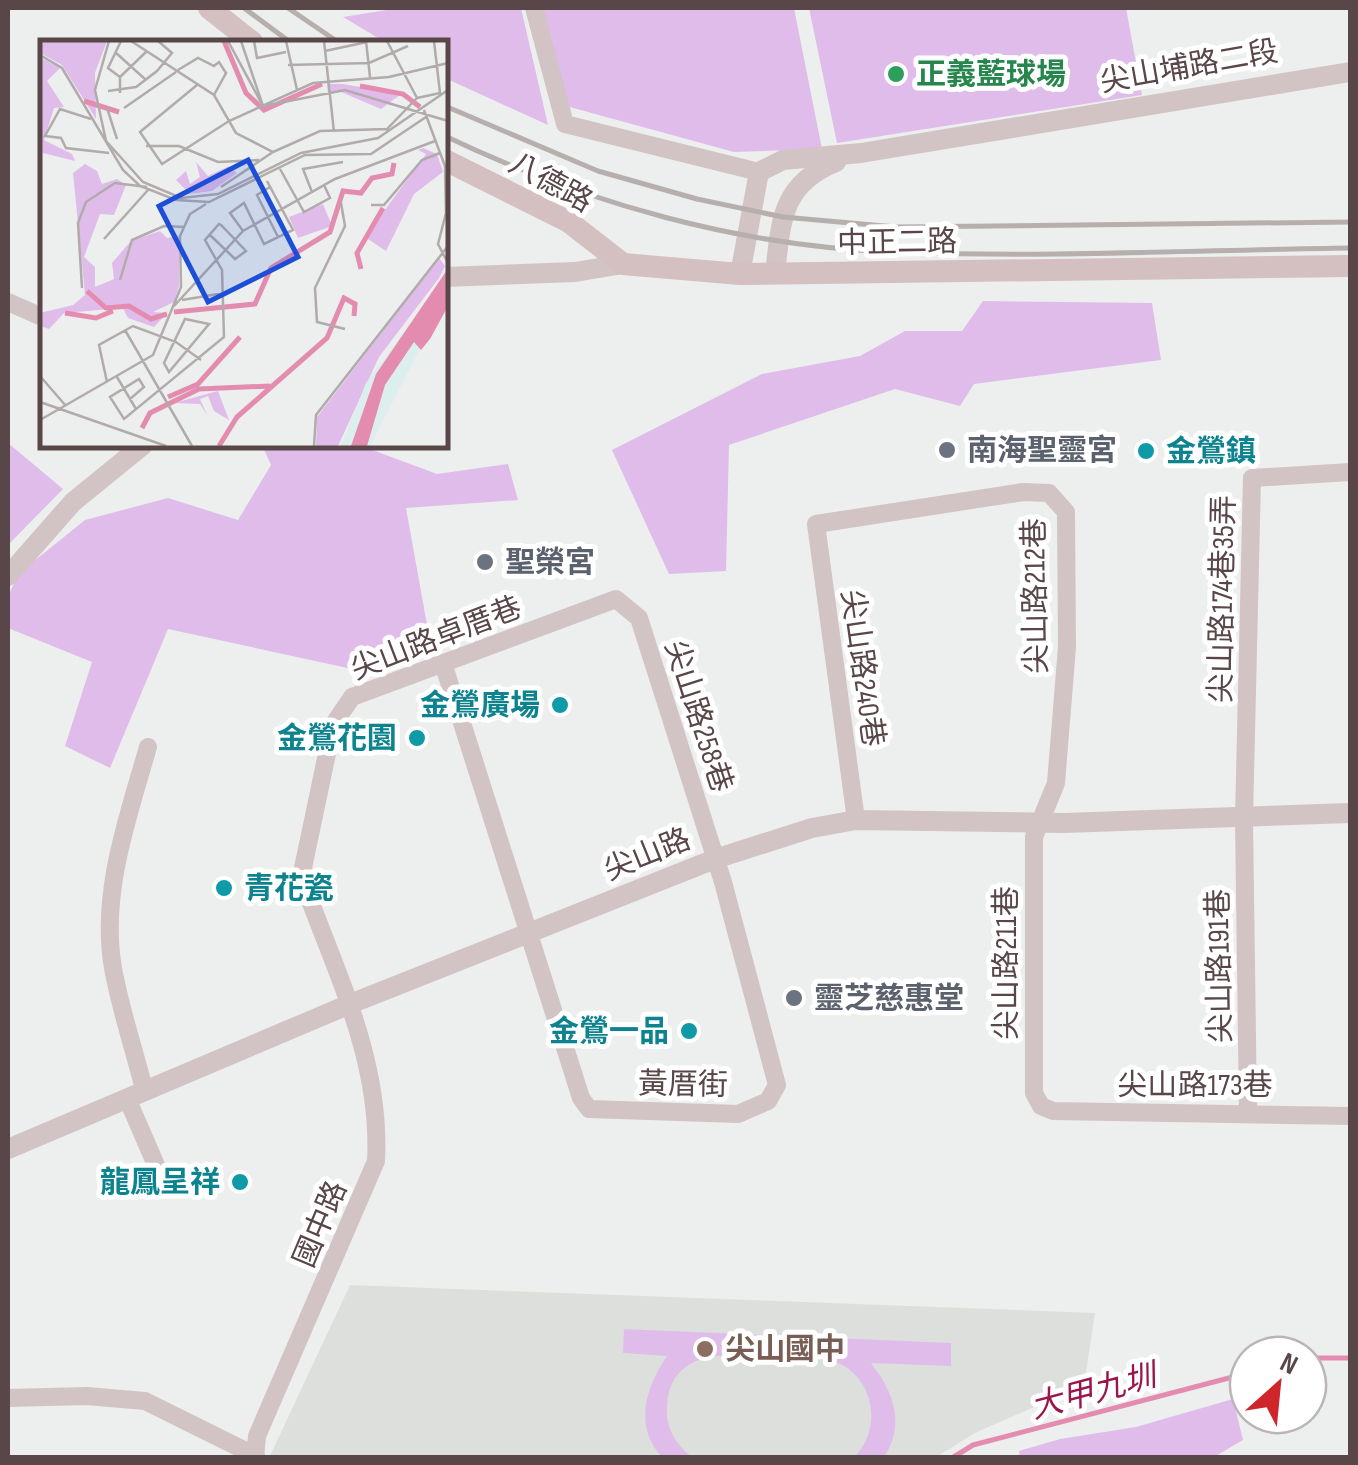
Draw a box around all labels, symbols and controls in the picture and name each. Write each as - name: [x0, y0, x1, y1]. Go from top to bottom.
- street label: 尖山埔路二段: [1097, 34, 1281, 100]
- inset map: [40, 40, 448, 448]
- place label: 正義藍球場: [916, 57, 1066, 93]
- marker: 正義藍球場: [885, 63, 907, 85]
- street label: 八德路: [502, 145, 599, 220]
- street label: 中正二路: [837, 224, 957, 262]
- place label: 南海聖靈宮: [967, 433, 1117, 469]
- place label: 金鶯鎮: [1166, 434, 1256, 470]
- marker: 南海聖靈宮: [936, 439, 958, 461]
- marker: 金鶯鎮: [1135, 440, 1157, 462]
- street label: 尖山路174巷35弄: [1203, 495, 1243, 703]
- street label: 尖山路212巷: [1017, 518, 1055, 674]
- place label: 聖榮宮: [505, 545, 595, 581]
- marker: 聖榮宮: [474, 551, 496, 573]
- street label: 尖山路240巷: [833, 587, 891, 749]
- street label: 尖山路卓厝巷: [346, 590, 527, 688]
- street label: 尖山路258巷: [657, 636, 740, 797]
- place label: 金鶯廣場: [420, 688, 540, 724]
- marker: 金鶯廣場: [549, 694, 571, 716]
- place label: 金鶯花園: [277, 721, 397, 757]
- marker: 金鶯花園: [406, 727, 428, 749]
- street label: 尖山路: [599, 821, 696, 888]
- place label: 青花瓷: [244, 871, 334, 907]
- marker: 青花瓷: [213, 877, 235, 899]
- street label: 尖山路211巷: [989, 886, 1025, 1040]
- street label: 尖山路191巷: [1201, 889, 1239, 1043]
- place label: 靈芝慈惠堂: [814, 981, 964, 1017]
- marker: 靈芝慈惠堂: [783, 987, 805, 1009]
- place label: 金鶯一品: [549, 1014, 669, 1050]
- marker: 金鶯一品: [678, 1020, 700, 1042]
- street label: 黃厝街: [638, 1066, 728, 1104]
- street label: 尖山路173巷: [1117, 1068, 1273, 1104]
- place label: 龍鳳呈祥: [100, 1165, 220, 1201]
- marker: 龍鳳呈祥: [229, 1171, 251, 1193]
- street label: 國中路: [287, 1176, 355, 1273]
- place label: 尖山國中: [725, 1332, 845, 1368]
- north arrow: [1228, 1335, 1328, 1435]
- marker: 尖山國中: [694, 1338, 716, 1360]
- text: N: [1275, 1346, 1303, 1382]
- water label: 大甲九圳: [1027, 1356, 1164, 1428]

